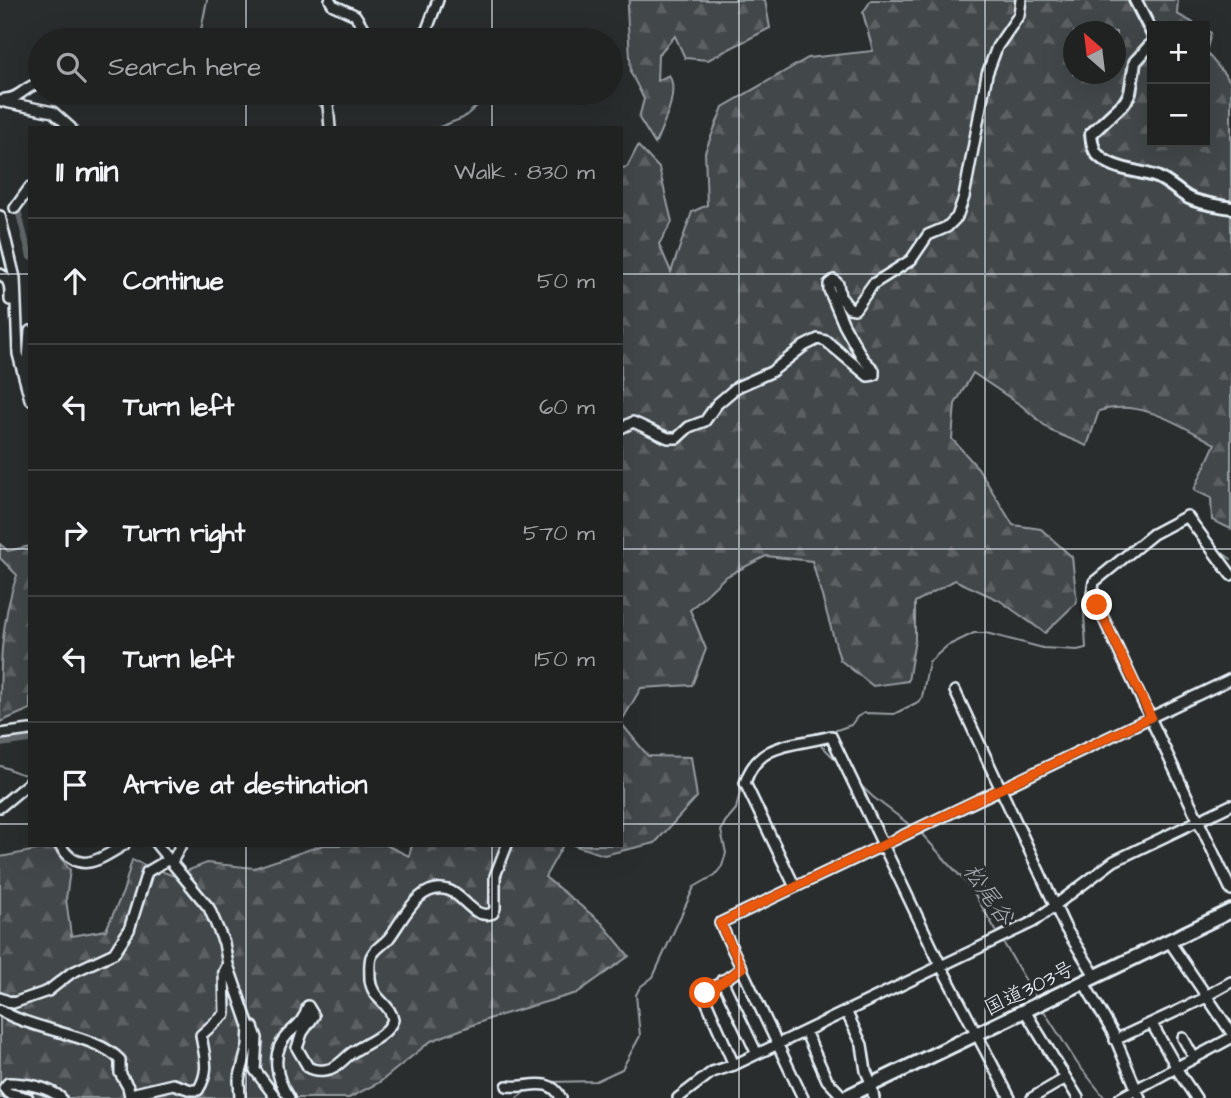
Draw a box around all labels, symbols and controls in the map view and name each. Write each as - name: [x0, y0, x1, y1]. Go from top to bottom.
- north arrow: [1063, 21, 1126, 84]
- map controls: [1147, 21, 1210, 147]
- button: +: [1147, 21, 1210, 84]
- search box: [28, 28, 623, 105]
- icon: search: [52, 48, 90, 86]
- text: Search here: [108, 49, 261, 85]
- button: −: [1147, 84, 1210, 147]
- text: 11 min: [56, 151, 119, 193]
- text: Walk · 830 m: [454, 156, 595, 188]
- icon: ahead: [56, 262, 94, 300]
- text: Continue: [123, 263, 224, 299]
- text: 50 m: [537, 265, 595, 297]
- icon: left: [56, 388, 94, 426]
- text: Turn left: [123, 389, 234, 425]
- text: 60 m: [539, 391, 595, 423]
- icon: right: [56, 514, 94, 552]
- text: Turn right: [123, 515, 245, 551]
- text: 570 m: [523, 517, 595, 549]
- route end: [1081, 589, 1112, 620]
- icon: left: [56, 640, 94, 678]
- text: Turn left: [123, 641, 234, 677]
- text: 150 m: [534, 643, 595, 675]
- icon: arrive: [56, 766, 94, 804]
- text: Arrive at destination: [123, 767, 368, 803]
- water label: 松尾谷: [955, 857, 1022, 933]
- street label: 国道303号: [979, 954, 1079, 1023]
- route start: [689, 977, 720, 1008]

